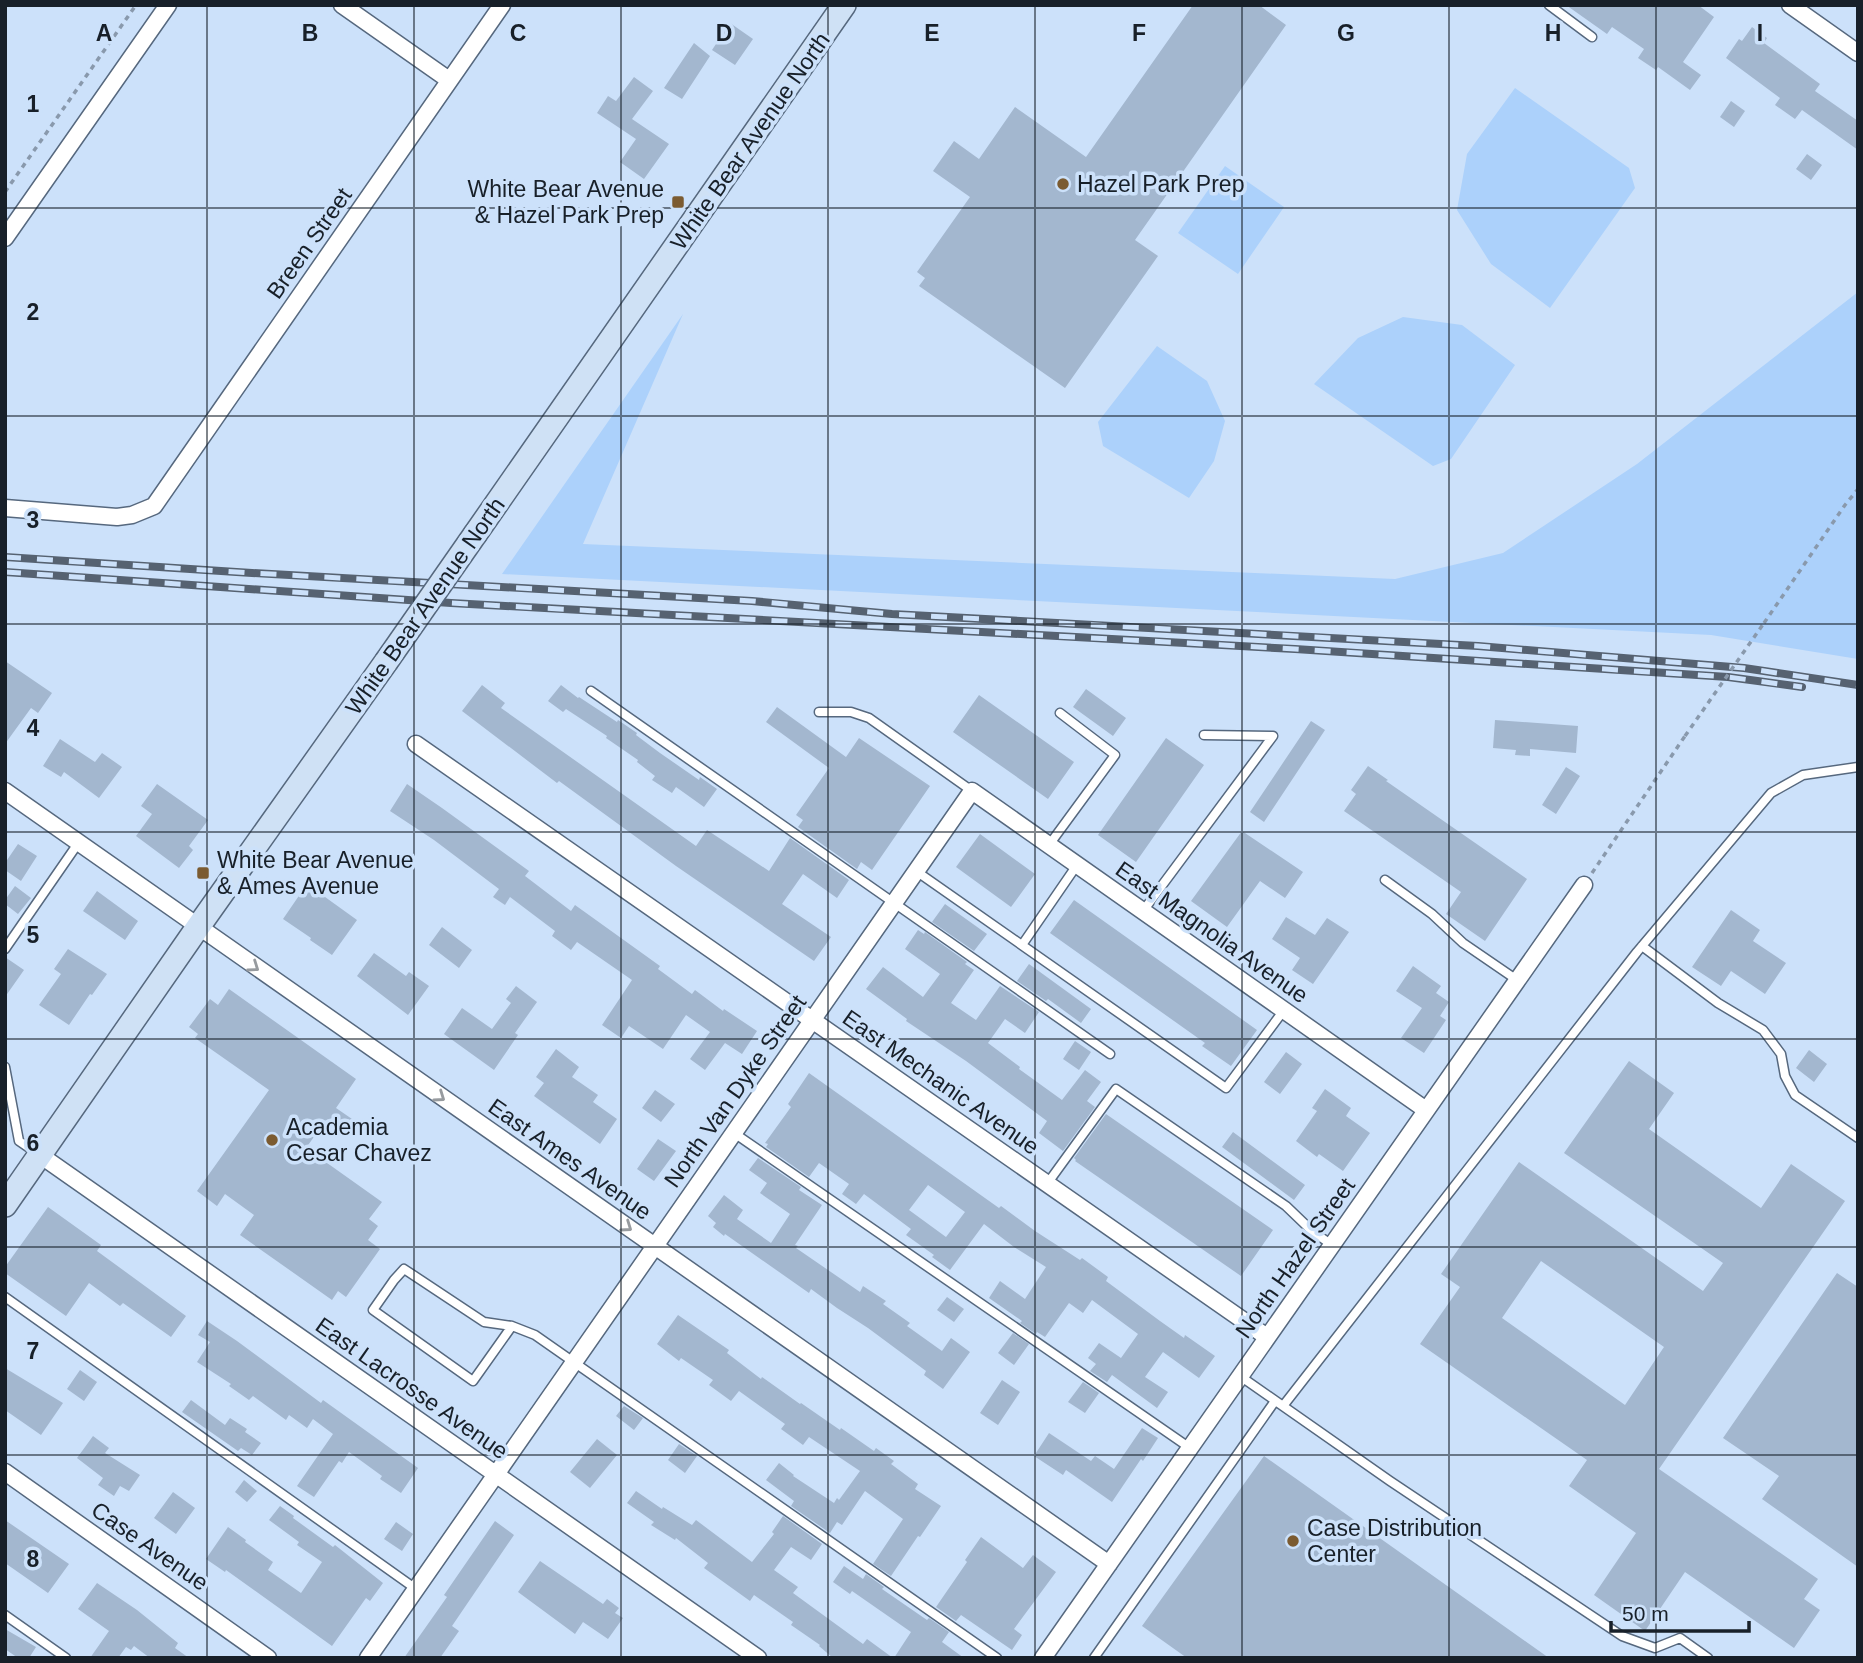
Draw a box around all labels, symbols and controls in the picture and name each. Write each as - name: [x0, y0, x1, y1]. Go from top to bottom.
- text: A: [96, 20, 112, 46]
- text: B: [302, 20, 318, 46]
- text: C: [510, 20, 526, 46]
- text: D: [716, 20, 732, 46]
- text: E: [924, 20, 940, 46]
- text: F: [1132, 20, 1146, 46]
- text: G: [1337, 20, 1355, 46]
- text: H: [1545, 20, 1561, 46]
- text: I: [1757, 20, 1763, 46]
- street label: White Bear Avenue North: [665, 27, 835, 255]
- text: 1: [27, 91, 40, 117]
- place label: Hazel Park Prep: [1077, 171, 1244, 197]
- place label: White Bear Avenue & Hazel Park Prep: [468, 176, 664, 228]
- marker: Hazel Park Prep: [1055, 176, 1071, 192]
- street label: Breen Street: [261, 182, 357, 303]
- marker: White Bear Avenue & Hazel Park Prep: [670, 194, 686, 210]
- text: 2: [27, 299, 39, 325]
- street label: White Bear Avenue North: [340, 492, 510, 720]
- text: 3: [27, 507, 39, 533]
- text: 4: [27, 715, 40, 741]
- place label: White Bear Avenue & Ames Avenue: [217, 847, 413, 899]
- street label: East Magnolia Avenue: [1111, 856, 1313, 1008]
- marker: White Bear Avenue & Ames Avenue: [195, 865, 211, 881]
- text: 5: [27, 922, 40, 948]
- one-way arrow: [246, 959, 259, 971]
- street label: North Van Dyke Street: [659, 990, 811, 1192]
- street label: East Mechanic Avenue: [838, 1004, 1044, 1160]
- one-way arrow: [432, 1089, 445, 1101]
- street label: East Ames Avenue: [484, 1093, 656, 1225]
- place label: Academia Cesar Chavez: [286, 1114, 432, 1166]
- text: 6: [27, 1130, 39, 1156]
- marker: Academia Cesar Chavez: [264, 1132, 280, 1148]
- street label: North Hazel Street: [1230, 1173, 1360, 1343]
- one-way arrow: [619, 1219, 632, 1231]
- street label: East Lacrosse Avenue: [311, 1312, 513, 1464]
- text: 7: [27, 1338, 39, 1364]
- street label: Case Avenue: [87, 1496, 213, 1596]
- place label: Case Distribution Center: [1307, 1515, 1482, 1567]
- marker: Case Distribution Center: [1285, 1533, 1301, 1549]
- text: 8: [27, 1546, 40, 1572]
- scale bar: [1611, 1590, 1749, 1634]
- text: 50 m: [1622, 1602, 1669, 1625]

